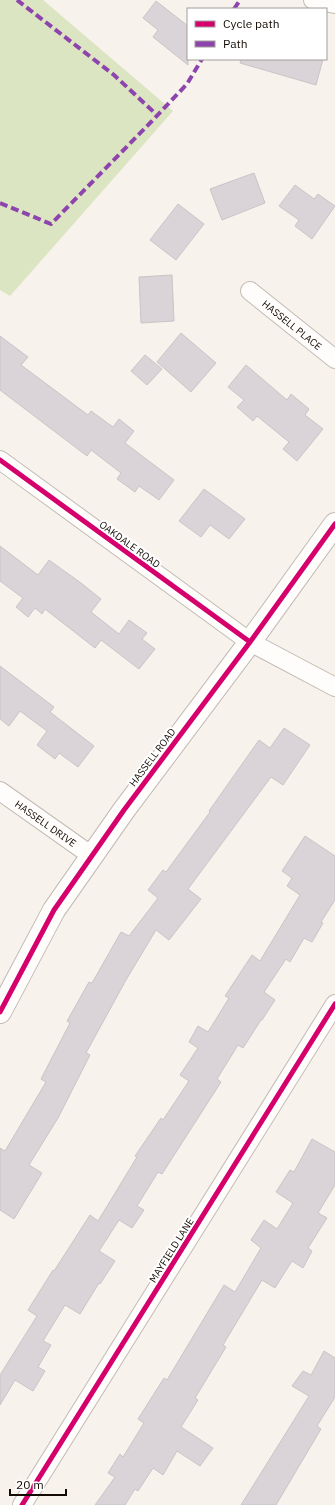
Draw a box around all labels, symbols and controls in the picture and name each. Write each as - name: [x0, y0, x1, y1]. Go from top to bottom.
- legend: [187, 8, 327, 60]
- text: Cycle path: [223, 16, 280, 31]
- text: Path: [223, 36, 248, 51]
- street label: HASSELL PLACE: [259, 297, 324, 353]
- street label: OAKDALE ROAD: [97, 518, 163, 571]
- street label: HASSELL ROAD: [126, 725, 179, 789]
- street label: HASSELL DRIVE: [12, 798, 79, 850]
- street label: MAYFIELD LANE: [146, 1215, 197, 1285]
- scale bar: [10, 1471, 66, 1497]
- text: 20 m: [16, 1477, 44, 1492]

